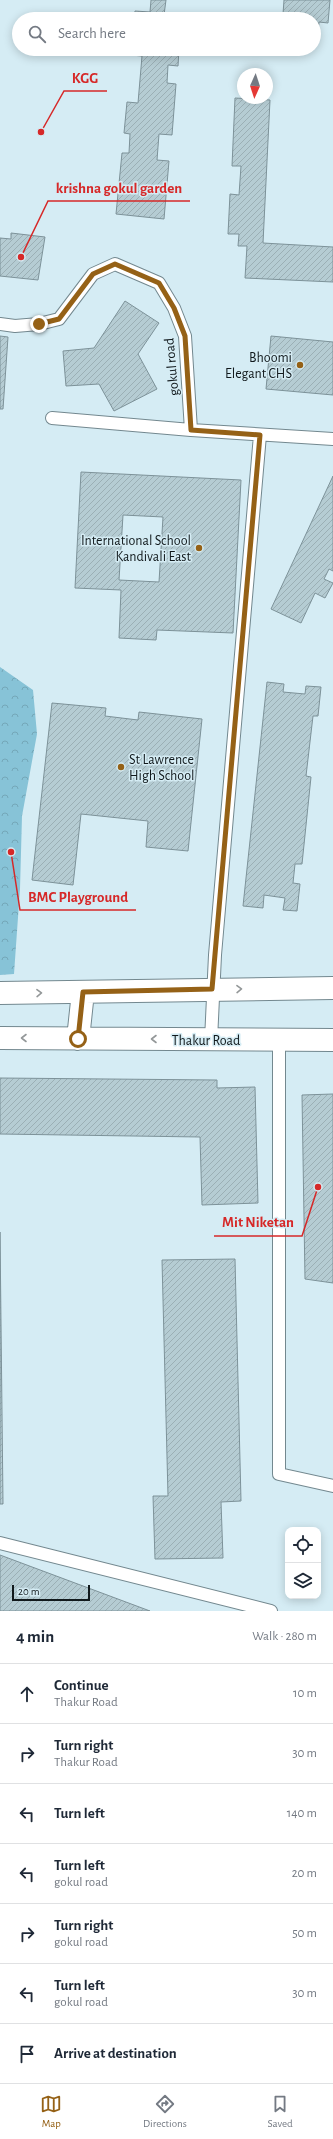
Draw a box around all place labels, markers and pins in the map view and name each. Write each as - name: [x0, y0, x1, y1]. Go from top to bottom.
- callout: KGG: [64, 64, 107, 91]
- callout: krishna gokul garden: [48, 174, 190, 201]
- place label: Bhoomi Elegant CHS: [225, 351, 292, 381]
- marker: Bhoomi Elegant CHS: [295, 360, 305, 370]
- place label: International School Kandivali East: [81, 534, 192, 564]
- marker: International School Kandivali East: [194, 543, 204, 553]
- place label: St Lawrence High School: [129, 753, 195, 783]
- marker: St Lawrence High School: [116, 762, 126, 772]
- callout: BMC Playground: [20, 883, 136, 910]
- callout: Mit Niketan: [214, 1209, 302, 1236]

